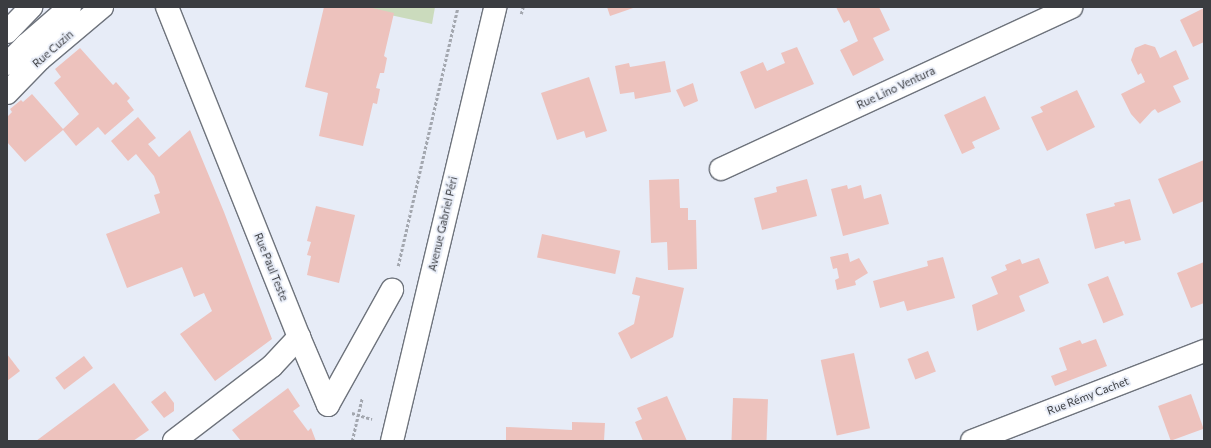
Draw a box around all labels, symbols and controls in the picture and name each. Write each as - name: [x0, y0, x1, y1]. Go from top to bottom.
- street label: Rue Cuzin: [30, 28, 76, 70]
- street label: Rue Lino Ventura: [855, 64, 937, 112]
- street label: Avenue Gabriel Péri: [426, 175, 460, 273]
- street label: Rue Paul Teste: [251, 231, 291, 303]
- street label: Rue Rémy Cachet: [1045, 374, 1131, 418]

